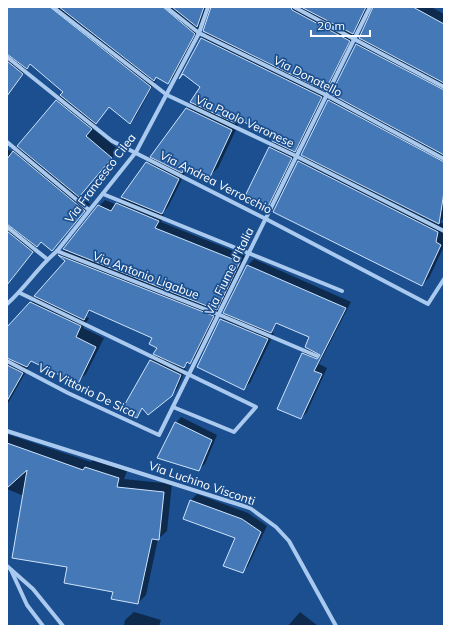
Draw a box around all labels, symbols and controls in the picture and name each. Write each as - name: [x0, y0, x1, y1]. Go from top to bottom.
- scale bar: [311, 12, 370, 38]
- text: 20 m: [317, 18, 345, 33]
- street label: Via Donatello: [271, 52, 345, 100]
- street label: Via Paolo Veronese: [193, 92, 297, 150]
- street label: Via Francesco Cilea: [61, 130, 139, 226]
- street label: Via Andrea Verrocchio: [157, 147, 275, 217]
- street label: Via Fiume d'Italia: [201, 225, 257, 317]
- street label: Via Antonio Ligabue: [91, 248, 201, 302]
- street label: Via Vittorio De Sica: [36, 360, 138, 420]
- street label: Via Luchino Visconti: [147, 458, 257, 508]

